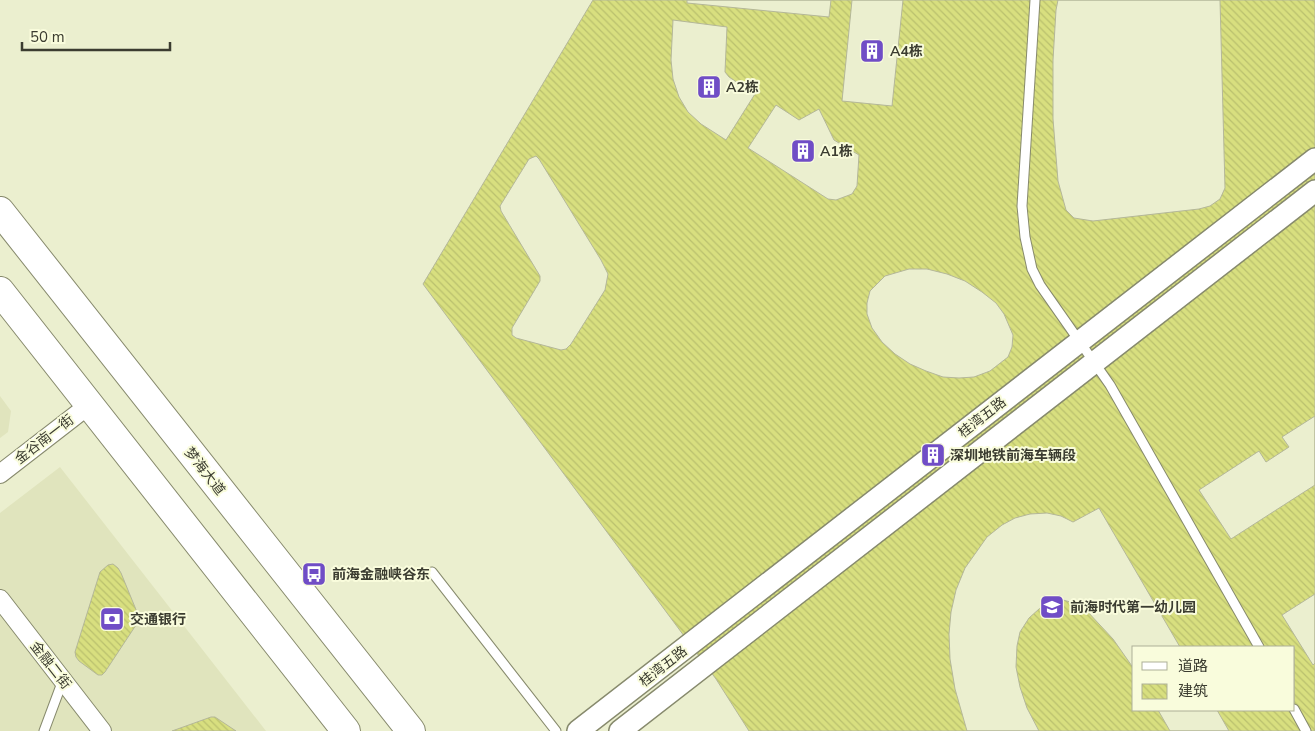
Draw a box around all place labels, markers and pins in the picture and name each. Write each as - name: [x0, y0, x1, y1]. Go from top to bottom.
- building icon: A4栋: [859, 38, 885, 64]
- place label: A4栋: [890, 42, 923, 61]
- building icon: A2栋: [696, 74, 722, 100]
- place label: A2栋: [726, 78, 759, 97]
- building icon: A1栋: [790, 138, 816, 164]
- place label: A1栋: [820, 142, 853, 161]
- building icon: 深圳地铁前海车辆段: [920, 442, 946, 468]
- place label: 深圳地铁前海车辆段: [950, 446, 1076, 465]
- bus stop icon: 前海金融峡谷东: [301, 561, 327, 587]
- place label: 前海金融峡谷东: [332, 565, 430, 584]
- school or university icon: 前海时代第一幼儿园: [1039, 594, 1065, 620]
- place label: 前海时代第一幼儿园: [1070, 598, 1196, 617]
- bank icon: 交通银行: [99, 606, 125, 632]
- place label: 交通银行: [130, 610, 186, 629]

